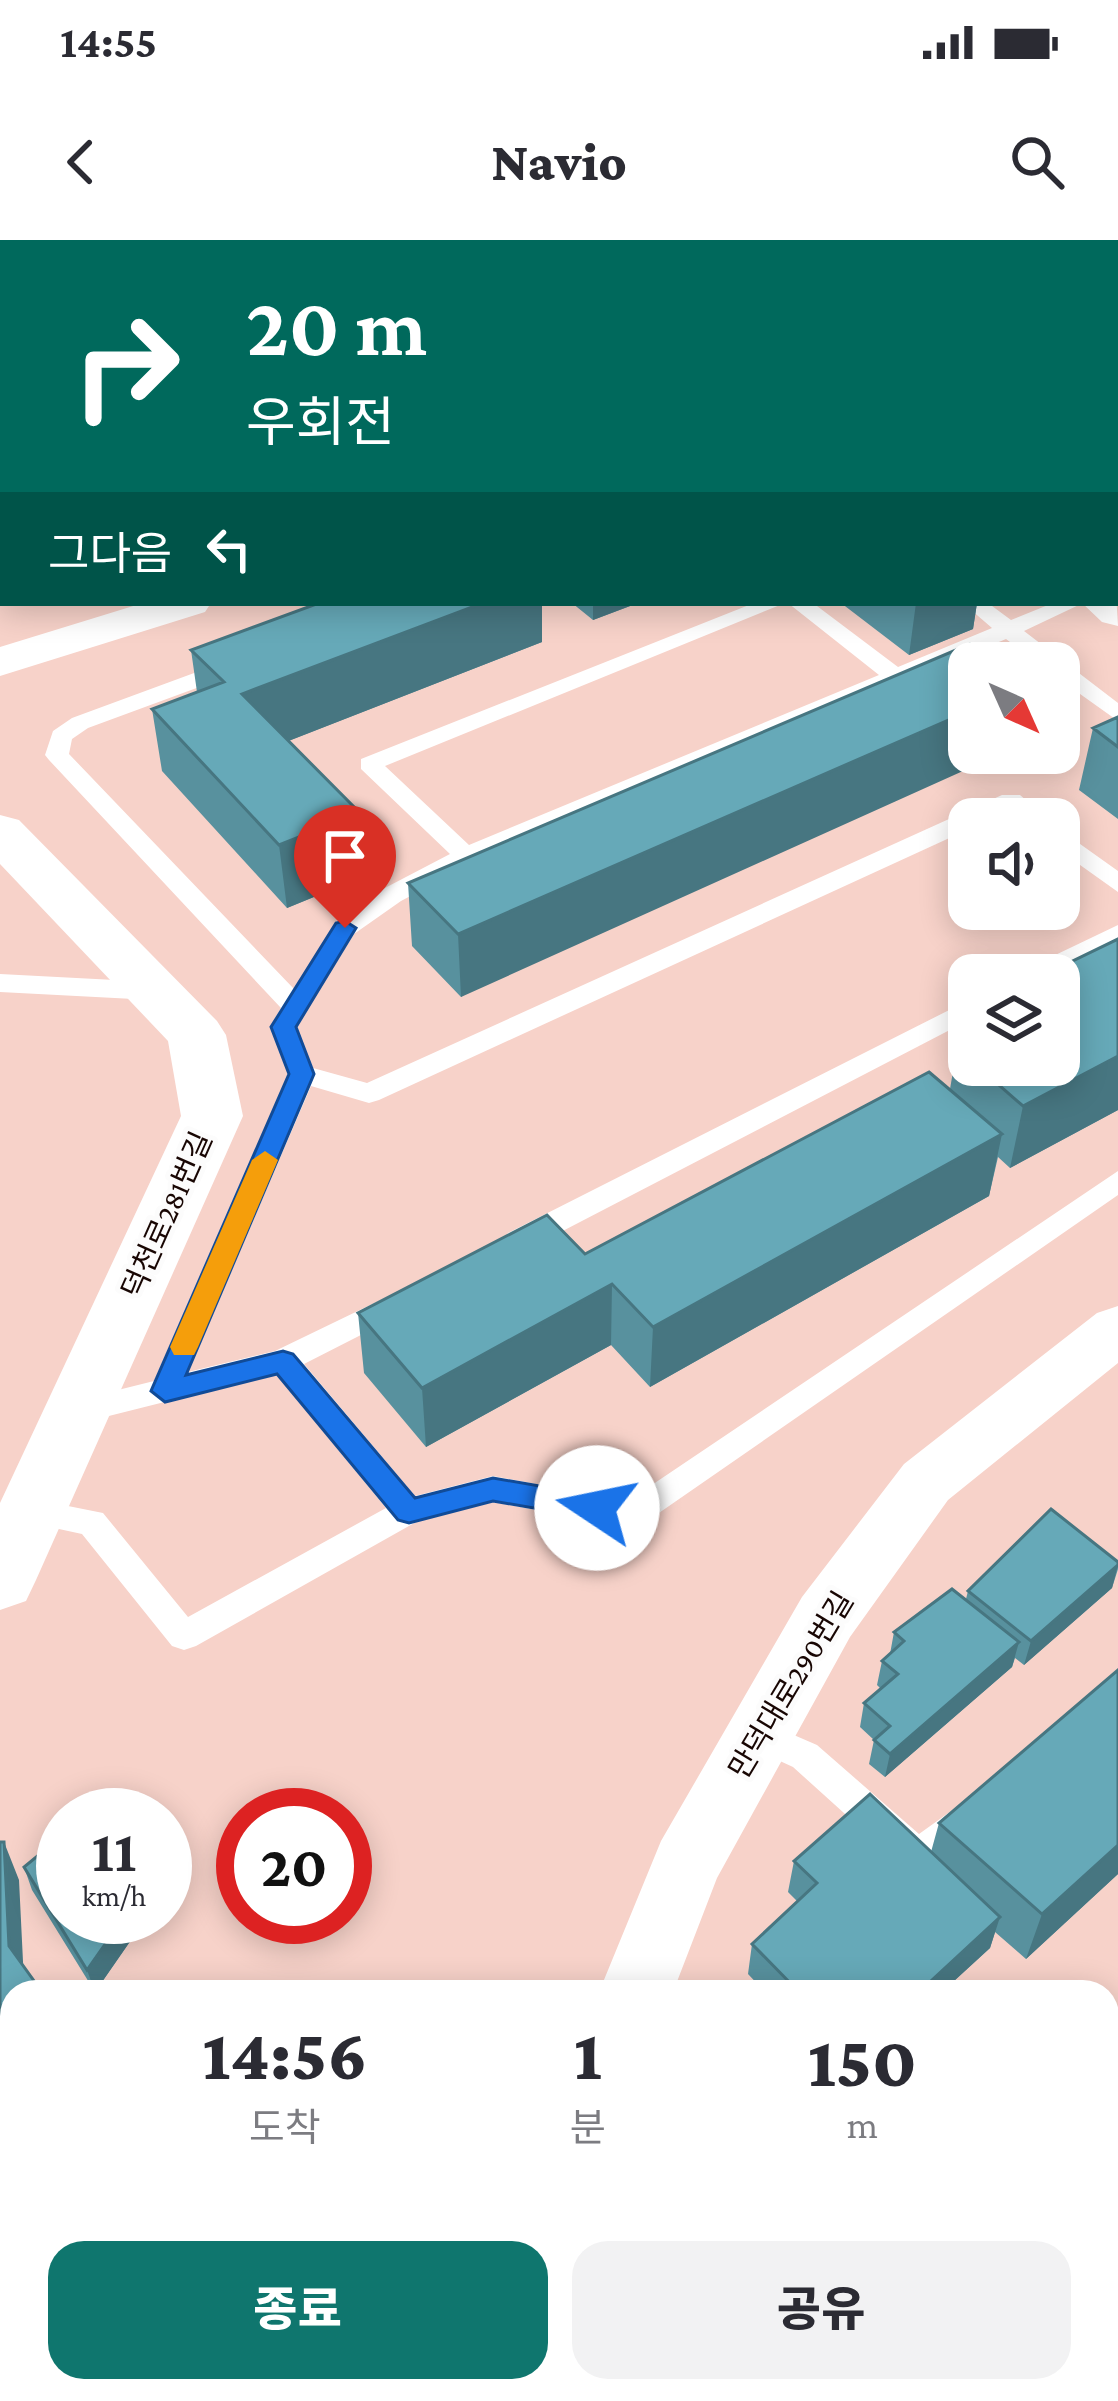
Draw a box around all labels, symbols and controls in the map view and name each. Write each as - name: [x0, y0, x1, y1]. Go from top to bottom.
- text: 14:55: [60, 17, 157, 67]
- icon: back: [48, 129, 114, 195]
- icon: search: [1004, 129, 1070, 195]
- text: Navio: [491, 132, 627, 192]
- text: 20 m: [246, 280, 427, 373]
- icon: right: [48, 288, 204, 444]
- text: 우회전: [246, 393, 395, 453]
- icon: left: [196, 516, 262, 582]
- text: 그다음: [48, 529, 172, 579]
- north arrow: [948, 642, 1080, 774]
- map controls: [948, 642, 1080, 1086]
- button: sound: [948, 798, 1080, 930]
- pin: [294, 805, 396, 928]
- icon: arrive: [312, 823, 378, 889]
- button: layers: [948, 954, 1080, 1086]
- street label: 덕천로281번길: [115, 1127, 218, 1303]
- position arrow: [534, 1445, 660, 1571]
- street label: 만덕대로290번길: [722, 1585, 859, 1784]
- speed limit sign: 20: [216, 1788, 372, 1944]
- text: 11: [92, 1817, 136, 1884]
- text: km/h: [82, 1879, 146, 1912]
- text: 14:56: [202, 2014, 368, 2094]
- text: 1: [574, 2014, 602, 2094]
- text: 150: [808, 2021, 917, 2101]
- text: m: [847, 2103, 878, 2146]
- text: 도착: [249, 2106, 321, 2149]
- text: 분: [570, 2106, 606, 2149]
- button: 종료: [48, 2241, 548, 2379]
- button: 공유: [572, 2241, 1071, 2379]

